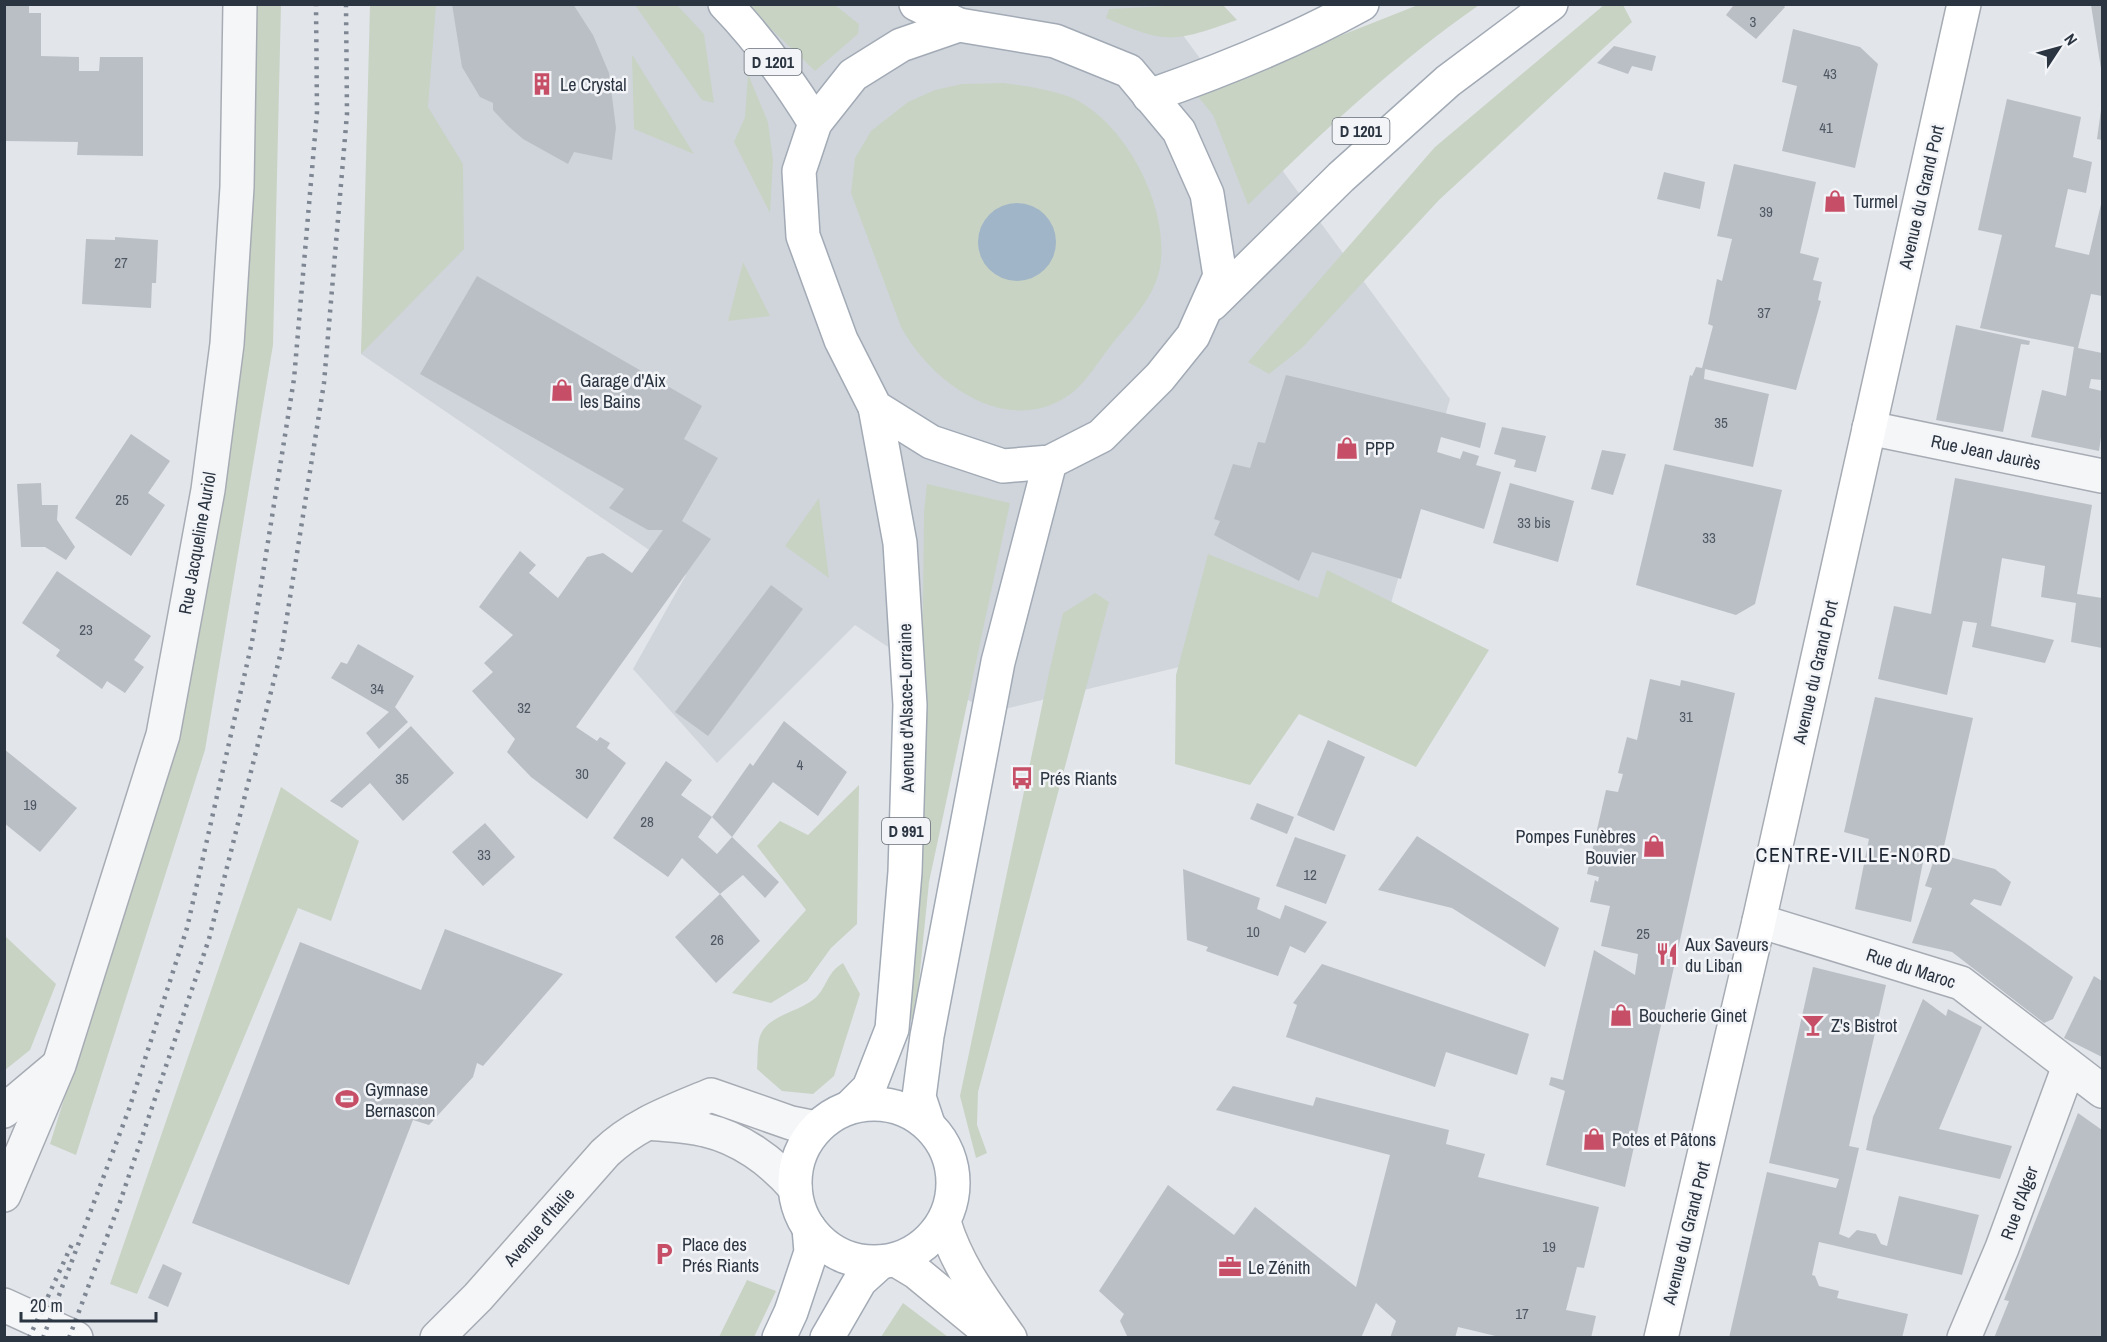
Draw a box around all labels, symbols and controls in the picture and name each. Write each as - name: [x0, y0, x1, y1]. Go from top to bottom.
- house number: 3: [1750, 11, 1757, 32]
- north arrow: [2029, 18, 2089, 78]
- text: N: [2059, 29, 2083, 49]
- road number: D 1201: [744, 49, 802, 75]
- house number: 43: [1823, 63, 1837, 84]
- building icon: Le Crystal: [529, 71, 555, 97]
- place label: Le Crystal: [560, 72, 626, 97]
- house number: 41: [1819, 117, 1833, 138]
- road number: D 1201: [1332, 118, 1390, 144]
- street label: Avenue du Grand Port: [1892, 123, 1950, 272]
- shop icon: Turmel: [1822, 188, 1848, 214]
- place label: Turmel: [1853, 189, 1898, 214]
- house number: 39: [1759, 201, 1773, 222]
- house number: 27: [114, 252, 128, 273]
- house number: 37: [1757, 302, 1771, 323]
- place label: Garage d'Aix les Bains: [580, 368, 666, 414]
- shop icon: Garage d'Aix les Bains: [549, 377, 575, 403]
- house number: 35: [1714, 412, 1728, 433]
- street label: Rue Jean Jaurès: [1929, 428, 2043, 476]
- shop icon: PPP: [1334, 435, 1360, 461]
- place label: PPP: [1365, 436, 1395, 461]
- street label: Rue Jacqueline Auriol: [172, 470, 222, 616]
- house number: 25: [115, 489, 129, 510]
- house number: 33 bis: [1517, 512, 1551, 533]
- house number: 33: [1702, 527, 1716, 548]
- street label: Avenue du Grand Port: [1786, 598, 1844, 747]
- house number: 23: [79, 619, 93, 640]
- street label: Avenue d'Alsace-Lorraine: [892, 623, 920, 794]
- house number: 34: [370, 678, 384, 699]
- house number: 32: [517, 697, 531, 718]
- house number: 31: [1679, 706, 1693, 727]
- house number: 4: [797, 754, 804, 775]
- house number: 30: [575, 763, 589, 784]
- bus stop icon: Prés Riants: [1009, 765, 1035, 791]
- place label: Prés Riants: [1040, 766, 1117, 791]
- house number: 35: [395, 768, 409, 789]
- house number: 19: [23, 794, 37, 815]
- house number: 28: [640, 811, 654, 832]
- road number: D 991: [882, 818, 930, 844]
- place label: Pompes Funèbres Bouvier: [1515, 824, 1636, 870]
- shop icon: Pompes Funèbres Bouvier: [1641, 833, 1667, 859]
- district label: CENTRE-VILLE-NORD: [1756, 841, 1952, 868]
- house number: 33: [477, 844, 491, 865]
- house number: 12: [1303, 864, 1317, 885]
- house number: 10: [1246, 921, 1260, 942]
- house number: 25: [1636, 923, 1650, 944]
- house number: 26: [710, 929, 724, 950]
- place label: Aux Saveurs du Liban: [1684, 932, 1769, 978]
- restaurant icon: Aux Saveurs du Liban: [1654, 941, 1680, 967]
- street label: Rue du Maroc: [1863, 942, 1959, 994]
- shop icon: Boucherie Ginet: [1608, 1002, 1634, 1028]
- place label: Boucherie Ginet: [1639, 1003, 1747, 1028]
- bar icon: Z's Bistrot: [1800, 1012, 1826, 1038]
- place label: Z's Bistrot: [1831, 1013, 1897, 1038]
- place label: Gymnase Bernascon: [365, 1077, 436, 1123]
- sports icon: Gymnase Bernascon: [334, 1086, 360, 1112]
- shop icon: Potes et Pâtons: [1581, 1126, 1607, 1152]
- place label: Potes et Pâtons: [1612, 1127, 1716, 1152]
- street label: Avenue du Grand Port: [1656, 1159, 1716, 1308]
- street label: Rue d'Alger: [1994, 1163, 2044, 1243]
- street label: Avenue d'Italie: [497, 1182, 580, 1273]
- place label: Place des Prés Riants: [682, 1232, 759, 1278]
- house number: 19: [1542, 1236, 1556, 1257]
- parking icon: Place des Prés Riants: [651, 1241, 677, 1267]
- office icon: Le Zénith: [1217, 1254, 1243, 1280]
- place label: Le Zénith: [1248, 1255, 1310, 1280]
- scale bar: [21, 1285, 156, 1323]
- text: 20 m: [30, 1293, 63, 1318]
- house number: 17: [1515, 1303, 1529, 1324]

